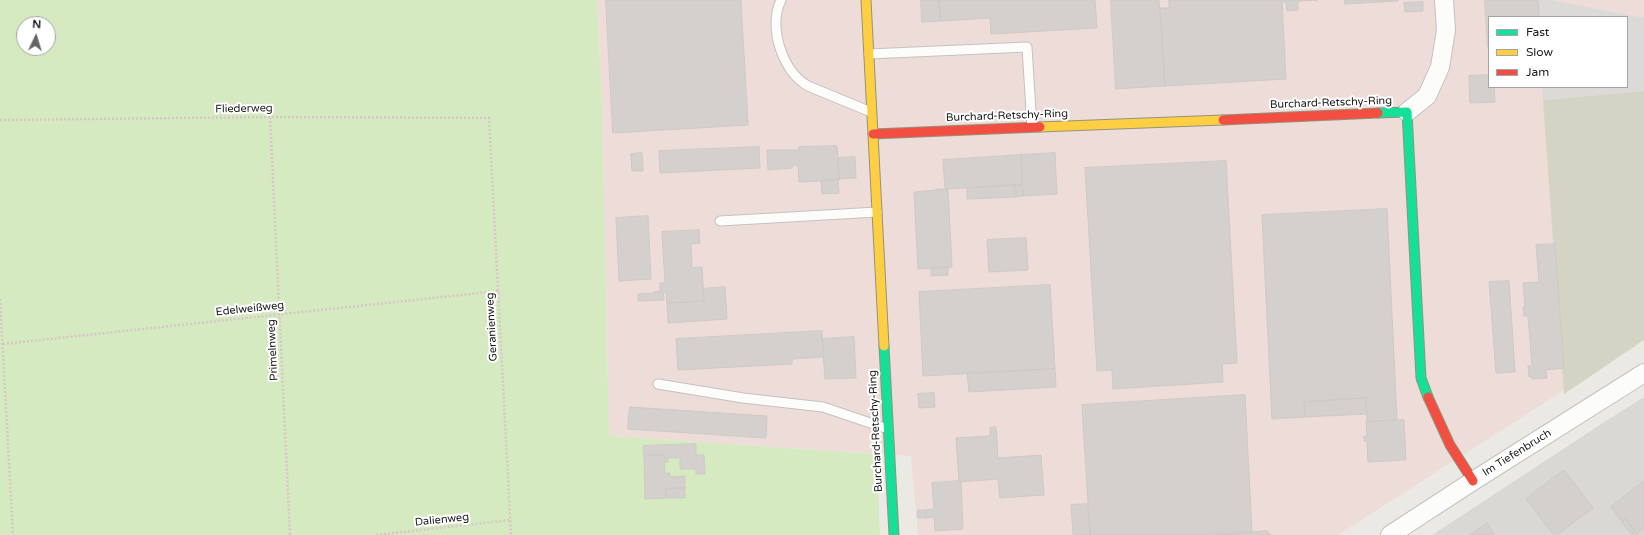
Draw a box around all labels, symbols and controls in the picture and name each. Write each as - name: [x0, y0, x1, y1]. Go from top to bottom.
- north arrow: [16, 16, 56, 56]
- legend: [1488, 16, 1628, 88]
- text: N: [32, 18, 42, 31]
- text: Fast: [1526, 25, 1549, 39]
- text: Slow: [1526, 45, 1553, 59]
- text: Jam: [1526, 65, 1549, 79]
- street label: Burchard-Retschy-Ring: [1270, 94, 1392, 112]
- street label: Fliederweg: [215, 102, 273, 116]
- street label: Burchard-Retschy-Ring: [946, 107, 1068, 125]
- street label: Geranienweg: [484, 292, 500, 362]
- street label: Edelweißweg: [215, 299, 285, 319]
- street label: Primelnweg: [265, 319, 281, 381]
- street label: Burchard-Retschy-Ring: [866, 370, 886, 492]
- street label: Im Tiefenbruch: [1480, 427, 1554, 479]
- street label: Dalienweg: [414, 511, 470, 529]

